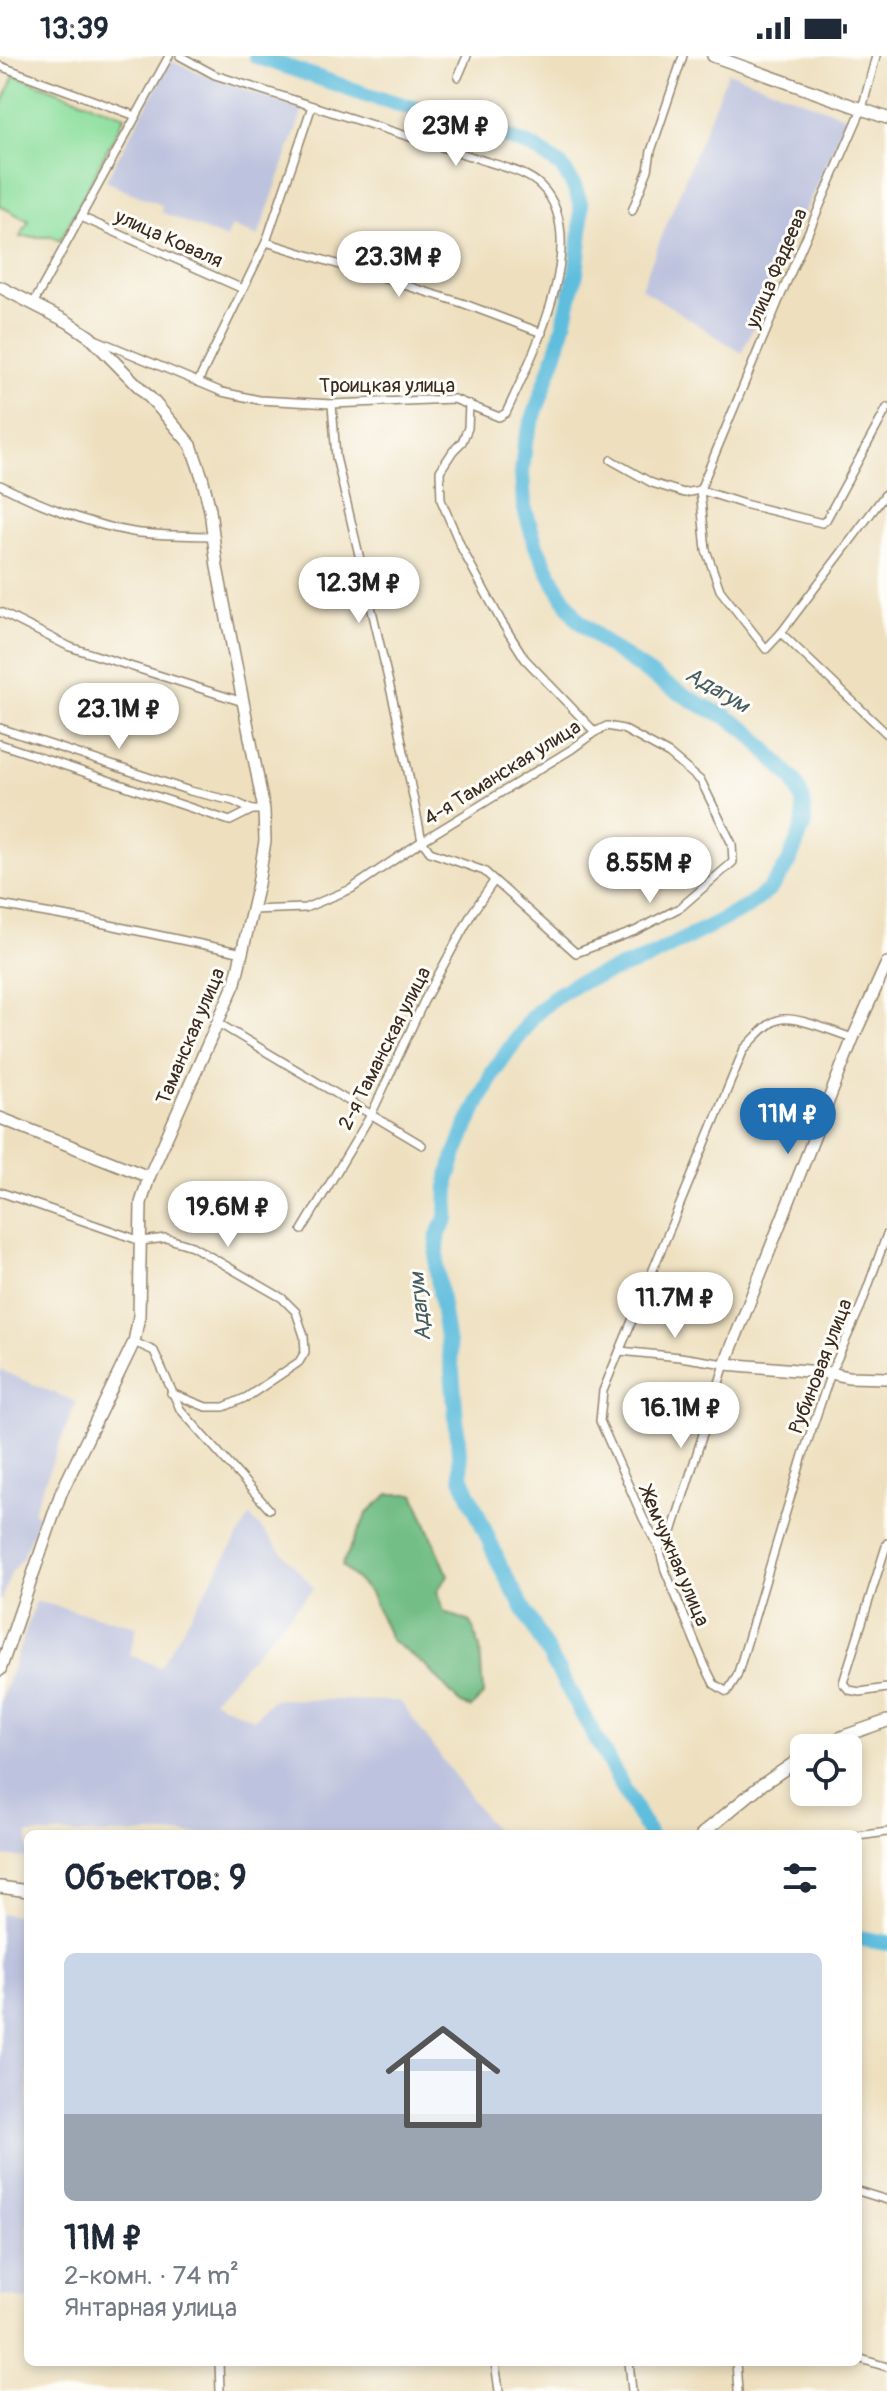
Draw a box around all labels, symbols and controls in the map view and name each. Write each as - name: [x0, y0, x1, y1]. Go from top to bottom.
- text: 13:39: [40, 10, 109, 47]
- pin: 23M ₽: [400, 100, 512, 168]
- text: 23M ₽: [422, 110, 490, 142]
- street label: улица Коваля: [110, 203, 227, 273]
- street label: улица Фадеева: [740, 205, 813, 333]
- pin: 23.3M ₽: [325, 231, 473, 299]
- text: 23.3M ₽: [355, 241, 443, 273]
- street label: Троицкая улица: [319, 373, 455, 398]
- pin: 12.3M ₽: [285, 557, 433, 625]
- text: 12.3M ₽: [317, 567, 401, 599]
- water label: Адагум: [681, 660, 756, 720]
- pin: 23.1M ₽: [45, 683, 193, 751]
- text: 23.1M ₽: [77, 693, 161, 725]
- street label: 4-я Таманская улица: [419, 714, 585, 831]
- pin: 8.55M ₽: [576, 837, 724, 905]
- text: 8.55M ₽: [607, 847, 693, 879]
- street label: 2-я Таманская улица: [333, 963, 436, 1134]
- street label: Таманская улица: [150, 964, 231, 1108]
- pin: 11M ₽: [732, 1088, 844, 1156]
- text: 11M ₽: [758, 1098, 818, 1130]
- pin: 19.6M ₽: [154, 1181, 302, 1249]
- text: 19.6M ₽: [186, 1191, 270, 1223]
- water label: Адагум: [402, 1270, 438, 1343]
- pin: 11.7M ₽: [601, 1272, 749, 1340]
- text: 11.7M ₽: [635, 1282, 715, 1314]
- street label: Рубиновая улица: [783, 1295, 858, 1437]
- pin: 16.1M ₽: [607, 1382, 755, 1450]
- text: 16.1M ₽: [640, 1392, 722, 1424]
- street label: Жемчужная улица: [633, 1480, 715, 1630]
- map controls: [790, 1734, 862, 1806]
- button: locate: [790, 1734, 862, 1806]
- icon: filters: [778, 1856, 822, 1900]
- text: Объектов: 9: [64, 1857, 246, 1900]
- icon: home: [371, 2005, 515, 2149]
- text: 11M ₽: [64, 2217, 143, 2260]
- text: 2-комн. · 74 m²: [64, 2260, 239, 2292]
- text: Янтарная улица: [64, 2292, 237, 2324]

